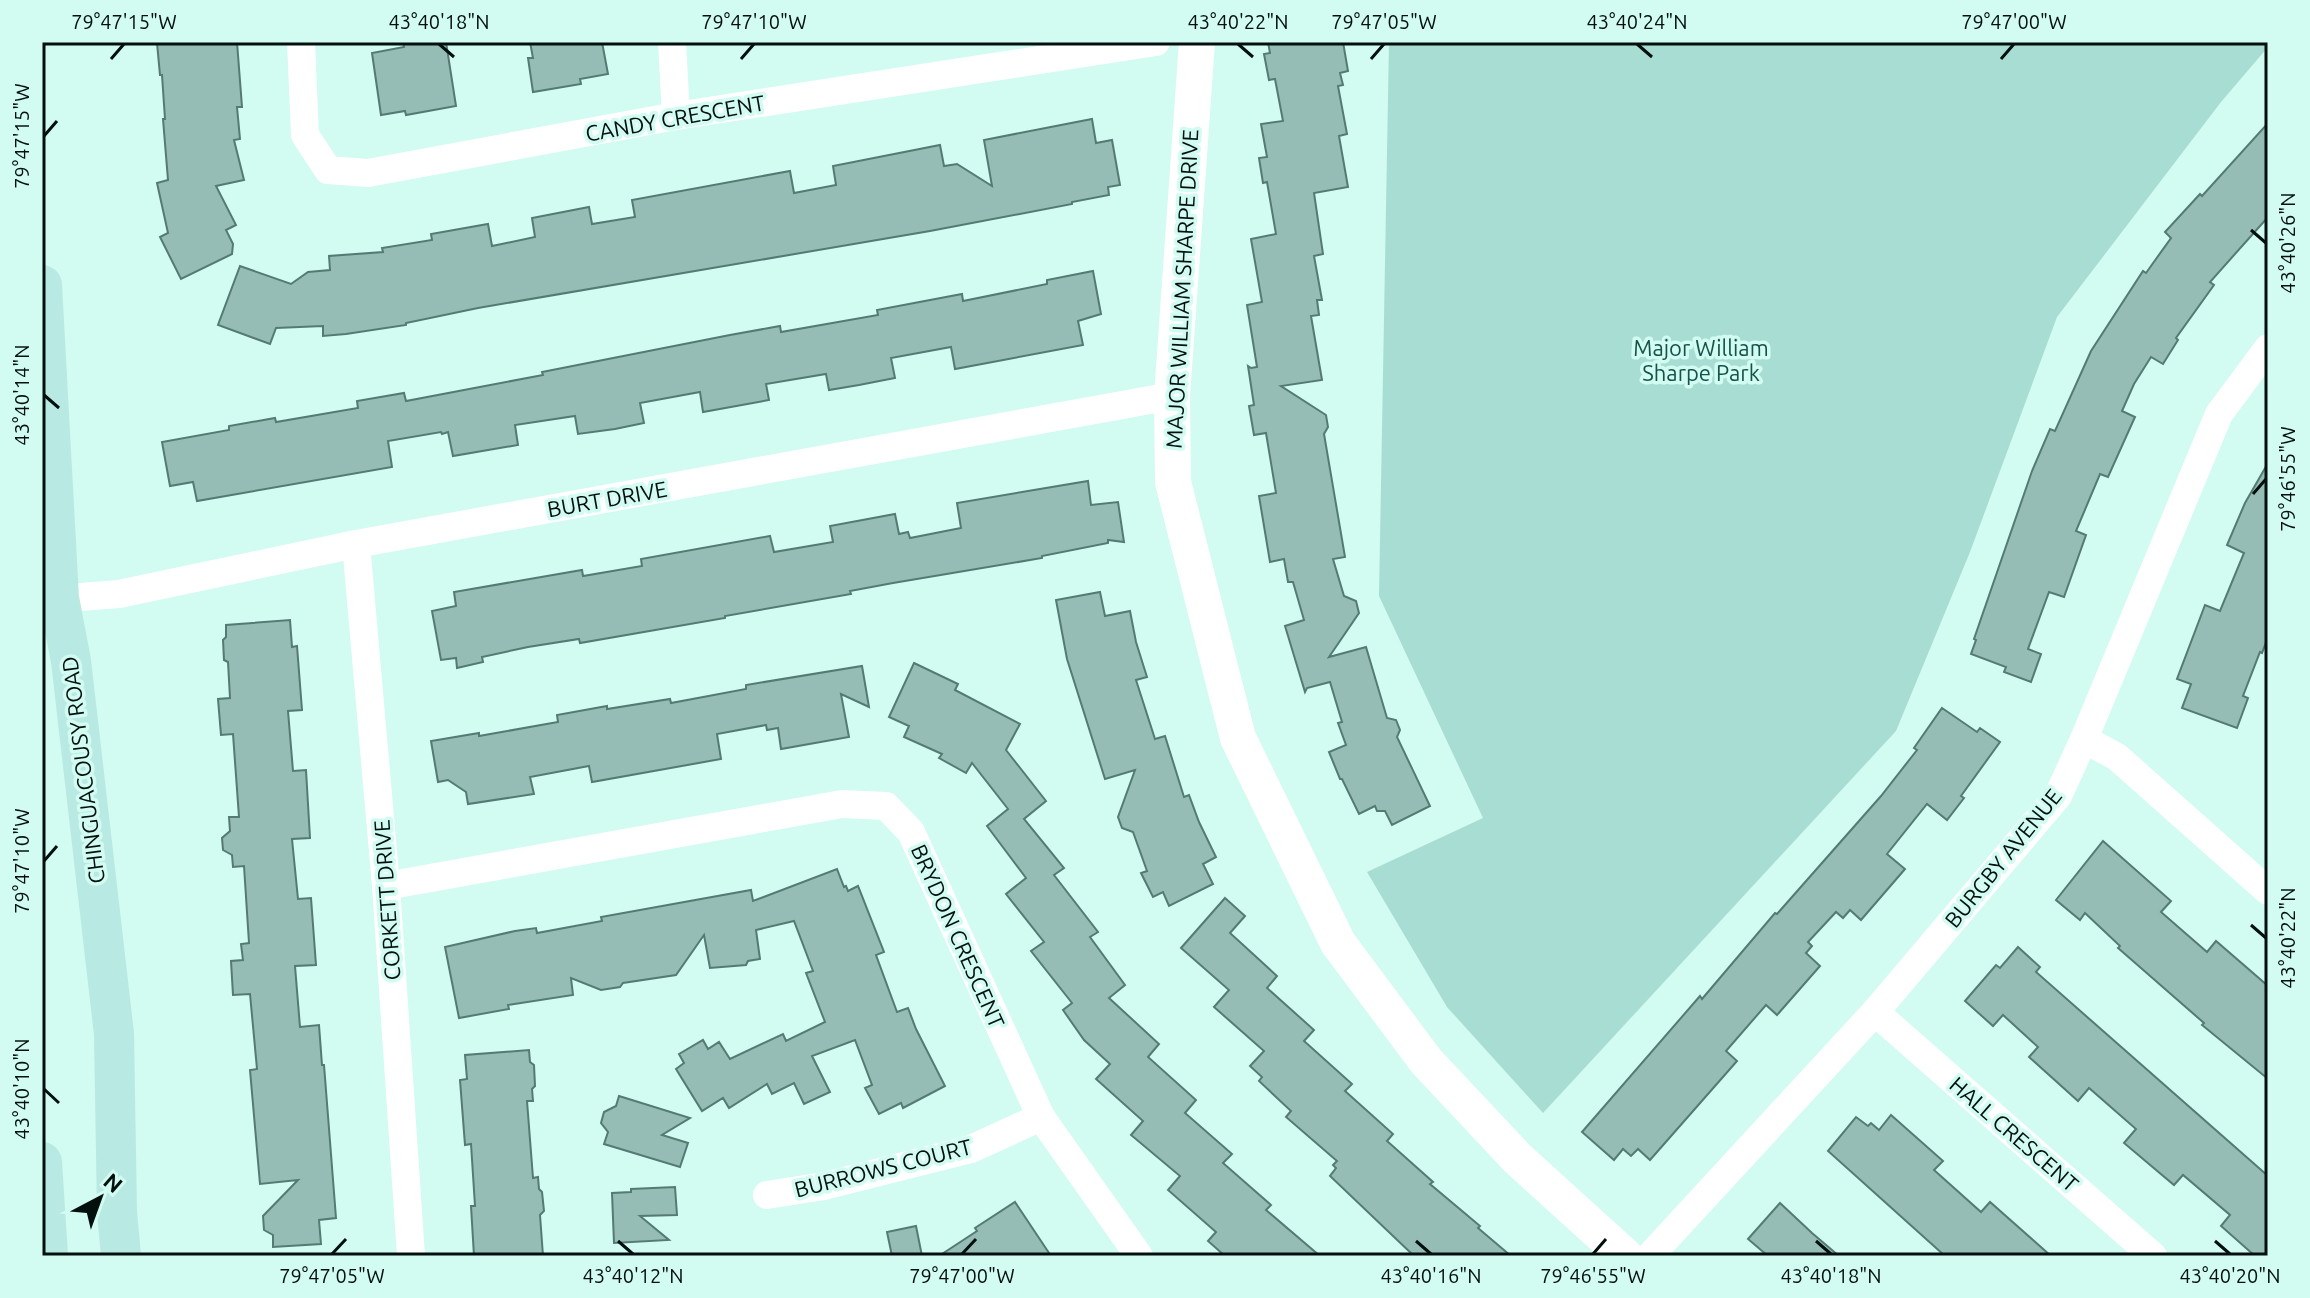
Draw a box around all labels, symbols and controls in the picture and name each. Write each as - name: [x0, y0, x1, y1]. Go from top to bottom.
- text: 79°47'15"W: [71, 10, 177, 33]
- text: 43°40'18"N: [388, 10, 490, 33]
- text: 79°47'10"W: [701, 10, 807, 33]
- text: 43°40'22"N: [1187, 10, 1289, 33]
- text: 79°47'05"W: [1331, 10, 1437, 33]
- text: 43°40'24"N: [1586, 10, 1688, 33]
- text: 79°47'00"W: [1961, 10, 2067, 33]
- text: 79°47'15"W: [10, 83, 33, 189]
- street label: CANDY CRESCENT: [583, 89, 766, 146]
- street label: MAJOR WILLIAM SHARPE DRIVE: [1161, 129, 1202, 449]
- text: 43°40'26"N: [2276, 192, 2299, 294]
- park label: Major William Sharpe Park: [1633, 335, 1769, 385]
- text: 43°40'14"N: [10, 344, 33, 446]
- text: 79°46'55"W: [2276, 426, 2299, 532]
- street label: BURT DRIVE: [545, 476, 669, 521]
- street label: CHINGUACOUSY ROAD: [56, 655, 109, 885]
- street label: BURGBY AVENUE: [1939, 783, 2066, 932]
- text: 79°47'10"W: [10, 808, 33, 914]
- street label: CORKETT DRIVE: [368, 819, 405, 981]
- street label: BRYDON CRESCENT: [907, 840, 1010, 1032]
- text: 43°40'22"N: [2276, 887, 2299, 989]
- text: 43°40'10"N: [10, 1038, 33, 1140]
- street label: HALL CRESCENT: [1945, 1071, 2084, 1196]
- street label: BURROWS COURT: [792, 1133, 974, 1202]
- north arrow: [60, 1158, 140, 1238]
- text: N: [99, 1168, 128, 1197]
- text: 79°47'05"W: [279, 1264, 385, 1287]
- text: 43°40'12"N: [582, 1264, 684, 1287]
- text: 79°47'00"W: [909, 1264, 1015, 1287]
- text: 43°40'16"N: [1380, 1264, 1482, 1287]
- text: 79°46'55"W: [1540, 1264, 1646, 1287]
- text: 43°40'18"N: [1780, 1264, 1882, 1287]
- text: 43°40'20"N: [2179, 1264, 2281, 1287]

